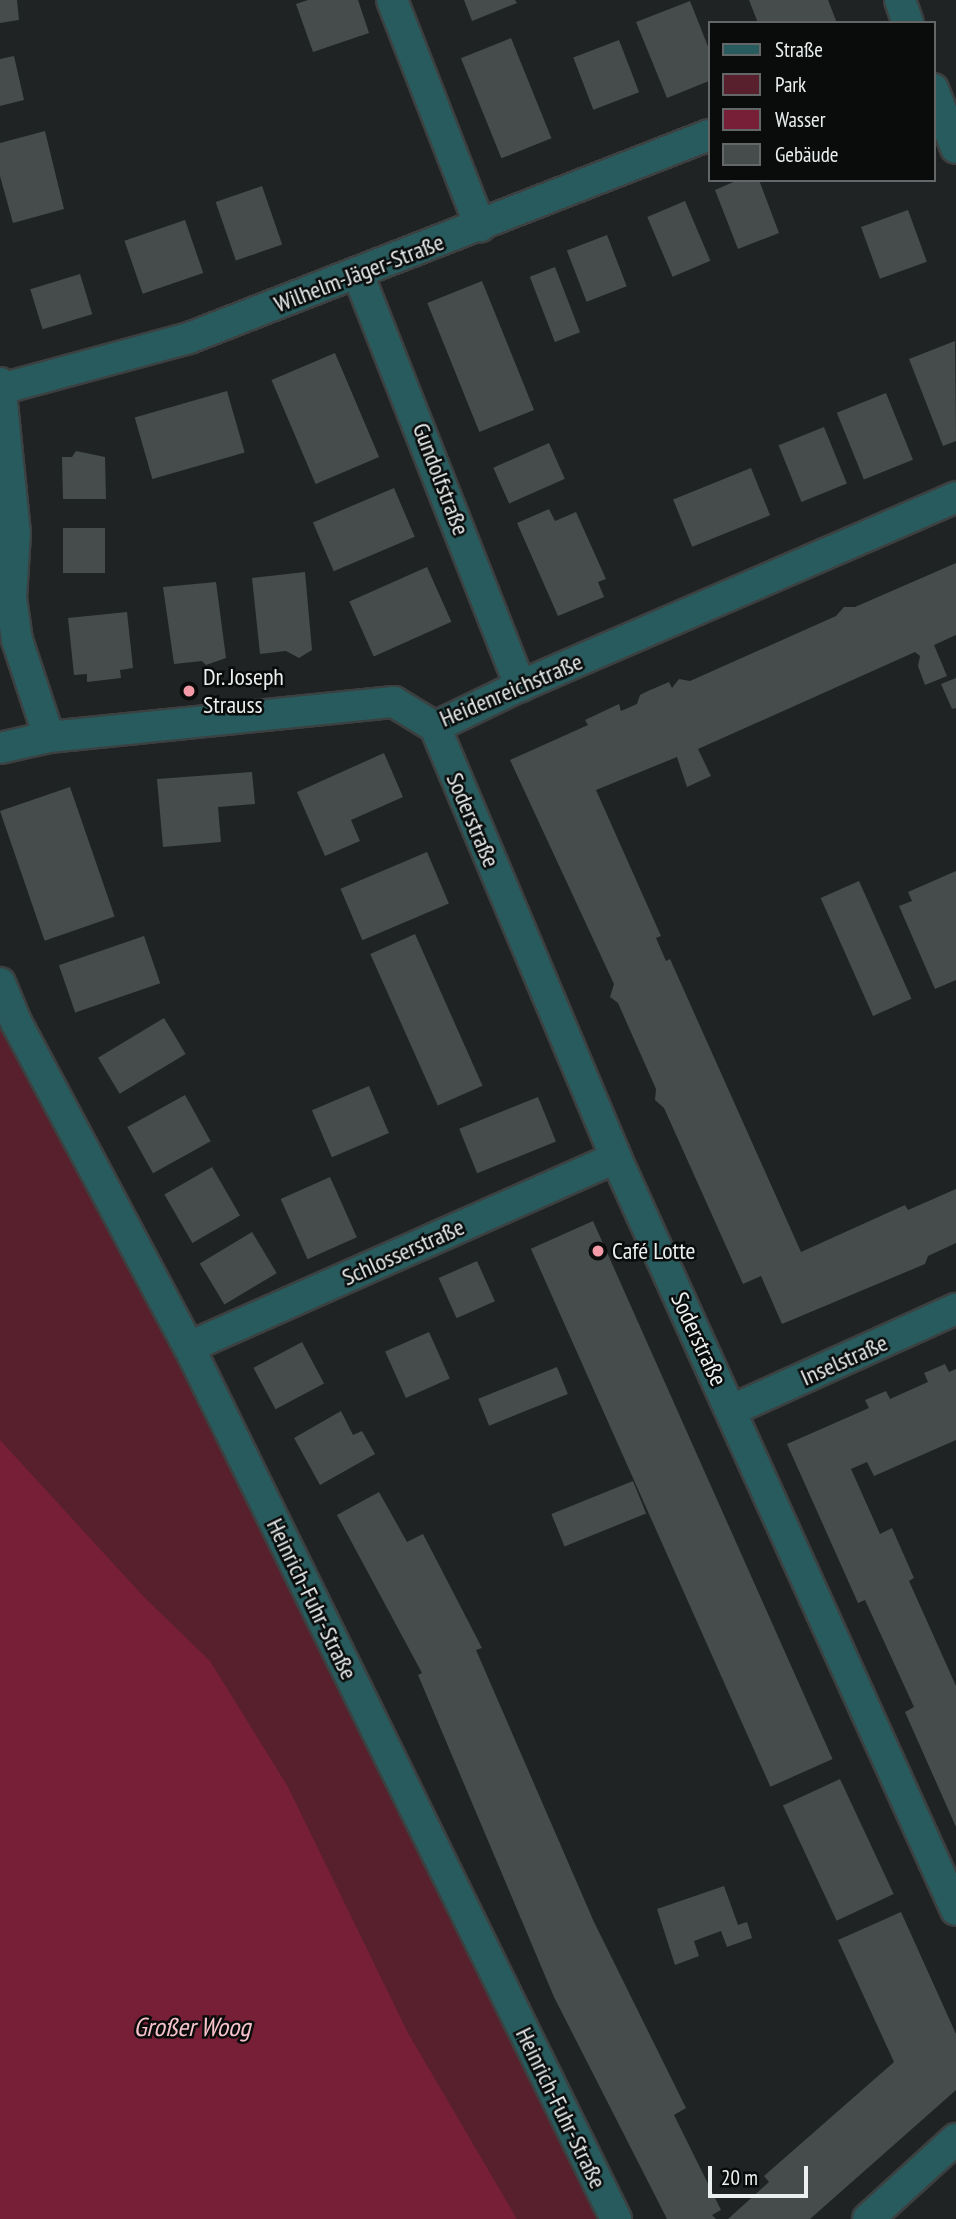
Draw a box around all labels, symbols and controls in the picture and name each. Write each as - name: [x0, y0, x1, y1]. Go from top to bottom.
- legend: [708, 21, 935, 182]
- text: Straße: [775, 36, 823, 63]
- text: Park: [775, 71, 806, 98]
- text: Wasser: [775, 106, 825, 133]
- text: Gebäude: [775, 141, 838, 168]
- street label: Wilhelm-Jäger-Straße: [270, 227, 448, 319]
- street label: Gundolfstraße: [406, 419, 476, 539]
- street label: Heidenreichstraße: [435, 647, 587, 733]
- place label: Dr. Joseph Strauss: [203, 663, 285, 719]
- marker: Dr. Joseph Strauss: [181, 683, 197, 699]
- street label: Soderstraße: [440, 768, 506, 872]
- street label: Schlosserstraße: [338, 1212, 468, 1292]
- place label: Café Lotte: [612, 1237, 695, 1265]
- marker: Café Lotte: [590, 1243, 606, 1259]
- street label: Soderstraße: [665, 1288, 733, 1390]
- street label: Inselstraße: [796, 1328, 892, 1392]
- street label: Heinrich-Fuhr-Straße: [261, 1514, 363, 1684]
- water label: Großer Woog: [133, 2011, 251, 2043]
- street label: Heinrich-Fuhr-Straße: [510, 2023, 612, 2193]
- scale bar: [711, 2152, 811, 2196]
- text: 20 m: [721, 2164, 758, 2191]

